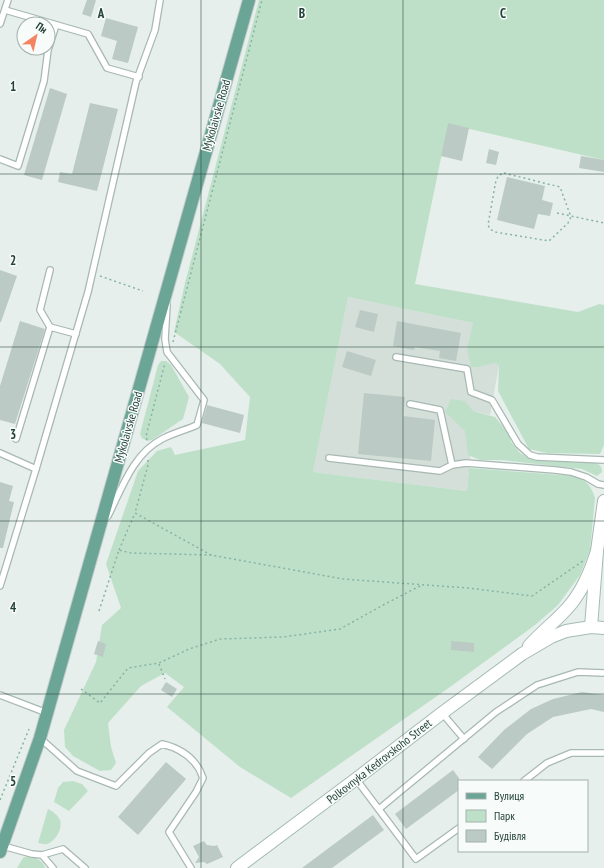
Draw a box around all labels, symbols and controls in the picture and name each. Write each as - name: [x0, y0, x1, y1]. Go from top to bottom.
- text: A: [97, 5, 105, 22]
- text: B: [299, 5, 305, 22]
- text: C: [500, 5, 506, 22]
- north arrow: [16, 16, 56, 56]
- text: Пн: [33, 19, 50, 37]
- text: 1: [10, 78, 16, 95]
- street label: Mykolaivske Road: [199, 78, 233, 152]
- text: 2: [10, 252, 16, 269]
- street label: Mykolaivske Road: [111, 390, 145, 464]
- text: 3: [10, 426, 16, 443]
- text: 4: [10, 599, 17, 616]
- street label: Polkovnyka Kedrovskoho Street: [323, 715, 435, 807]
- text: 5: [10, 773, 16, 790]
- legend: [458, 780, 588, 852]
- text: Вулиця: [494, 788, 524, 803]
- text: Парк: [494, 808, 515, 823]
- text: Будівля: [494, 828, 526, 843]

